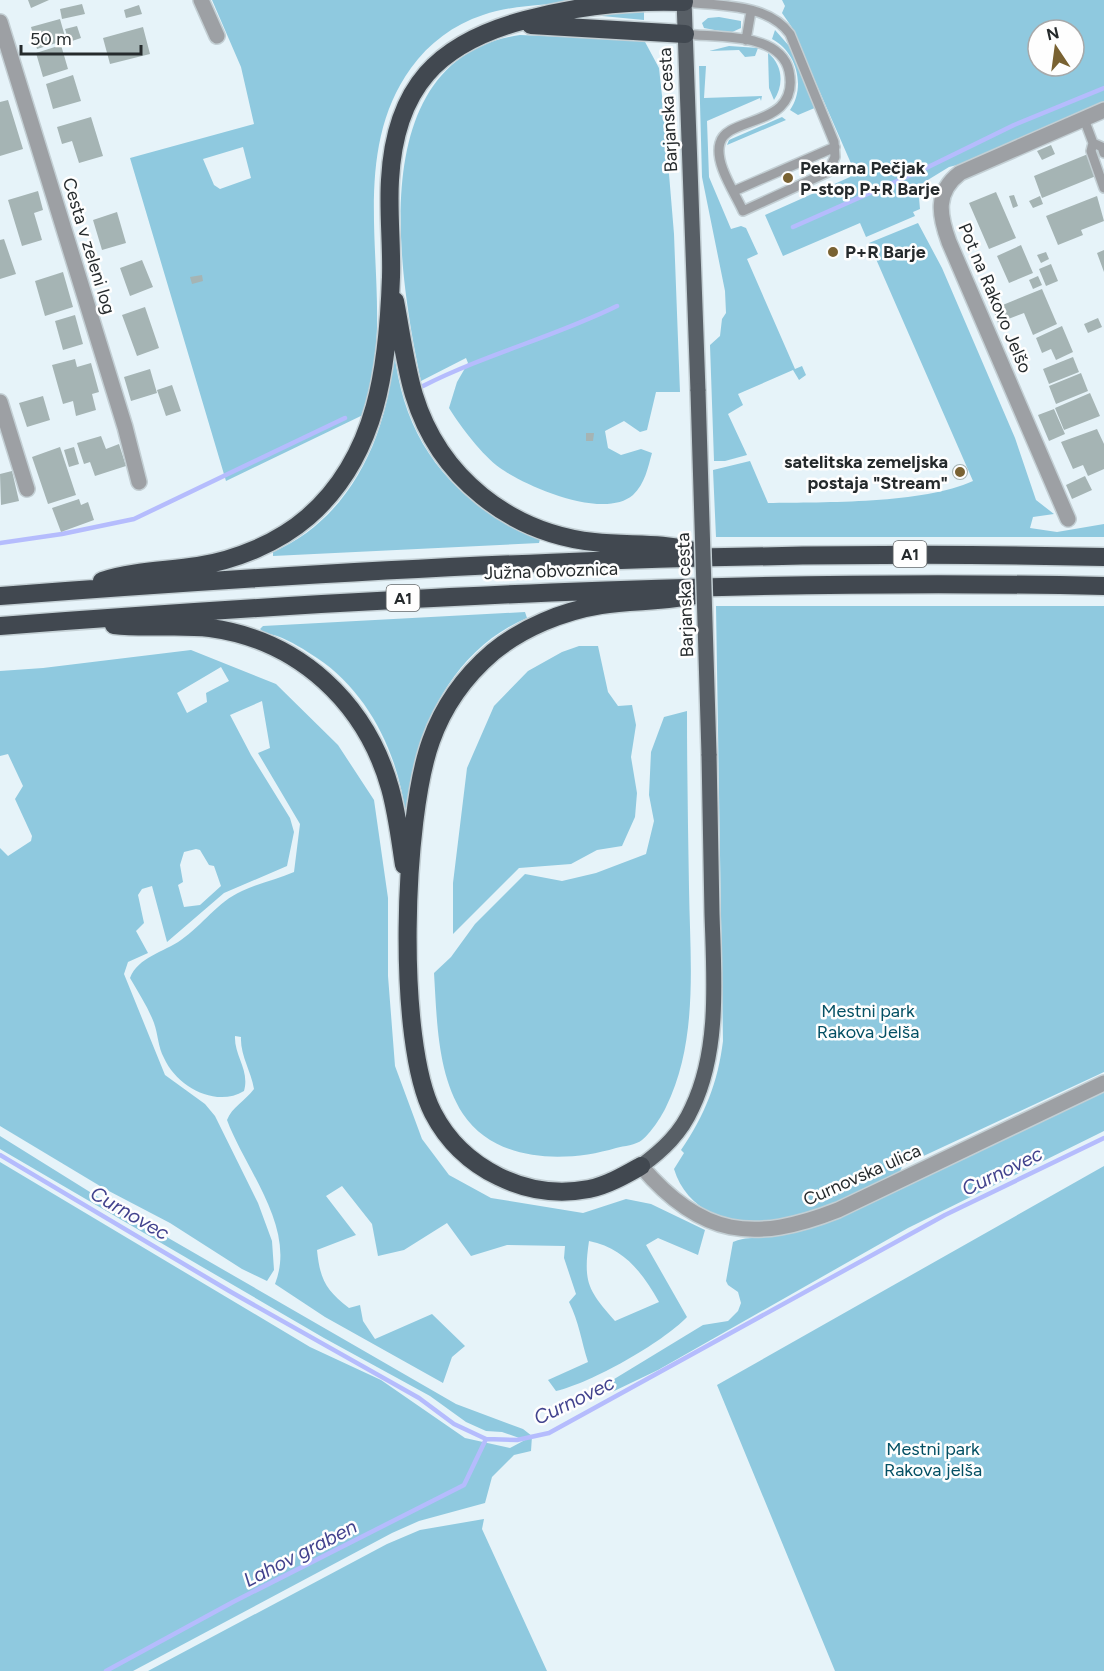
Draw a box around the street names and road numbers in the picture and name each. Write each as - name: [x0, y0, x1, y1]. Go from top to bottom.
- street label: Barjanska cesta: [654, 47, 682, 173]
- street label: Cesta v zeleni log: [58, 175, 120, 317]
- street label: Pot na Rakovo Jelšo: [953, 220, 1037, 376]
- street label: Barjanska cesta: [672, 532, 698, 658]
- road number: A1: [894, 541, 926, 567]
- street label: Južna obvoznica: [484, 558, 618, 584]
- road number: A1: [386, 585, 420, 611]
- street label: Curnovska ulica: [800, 1139, 924, 1211]

